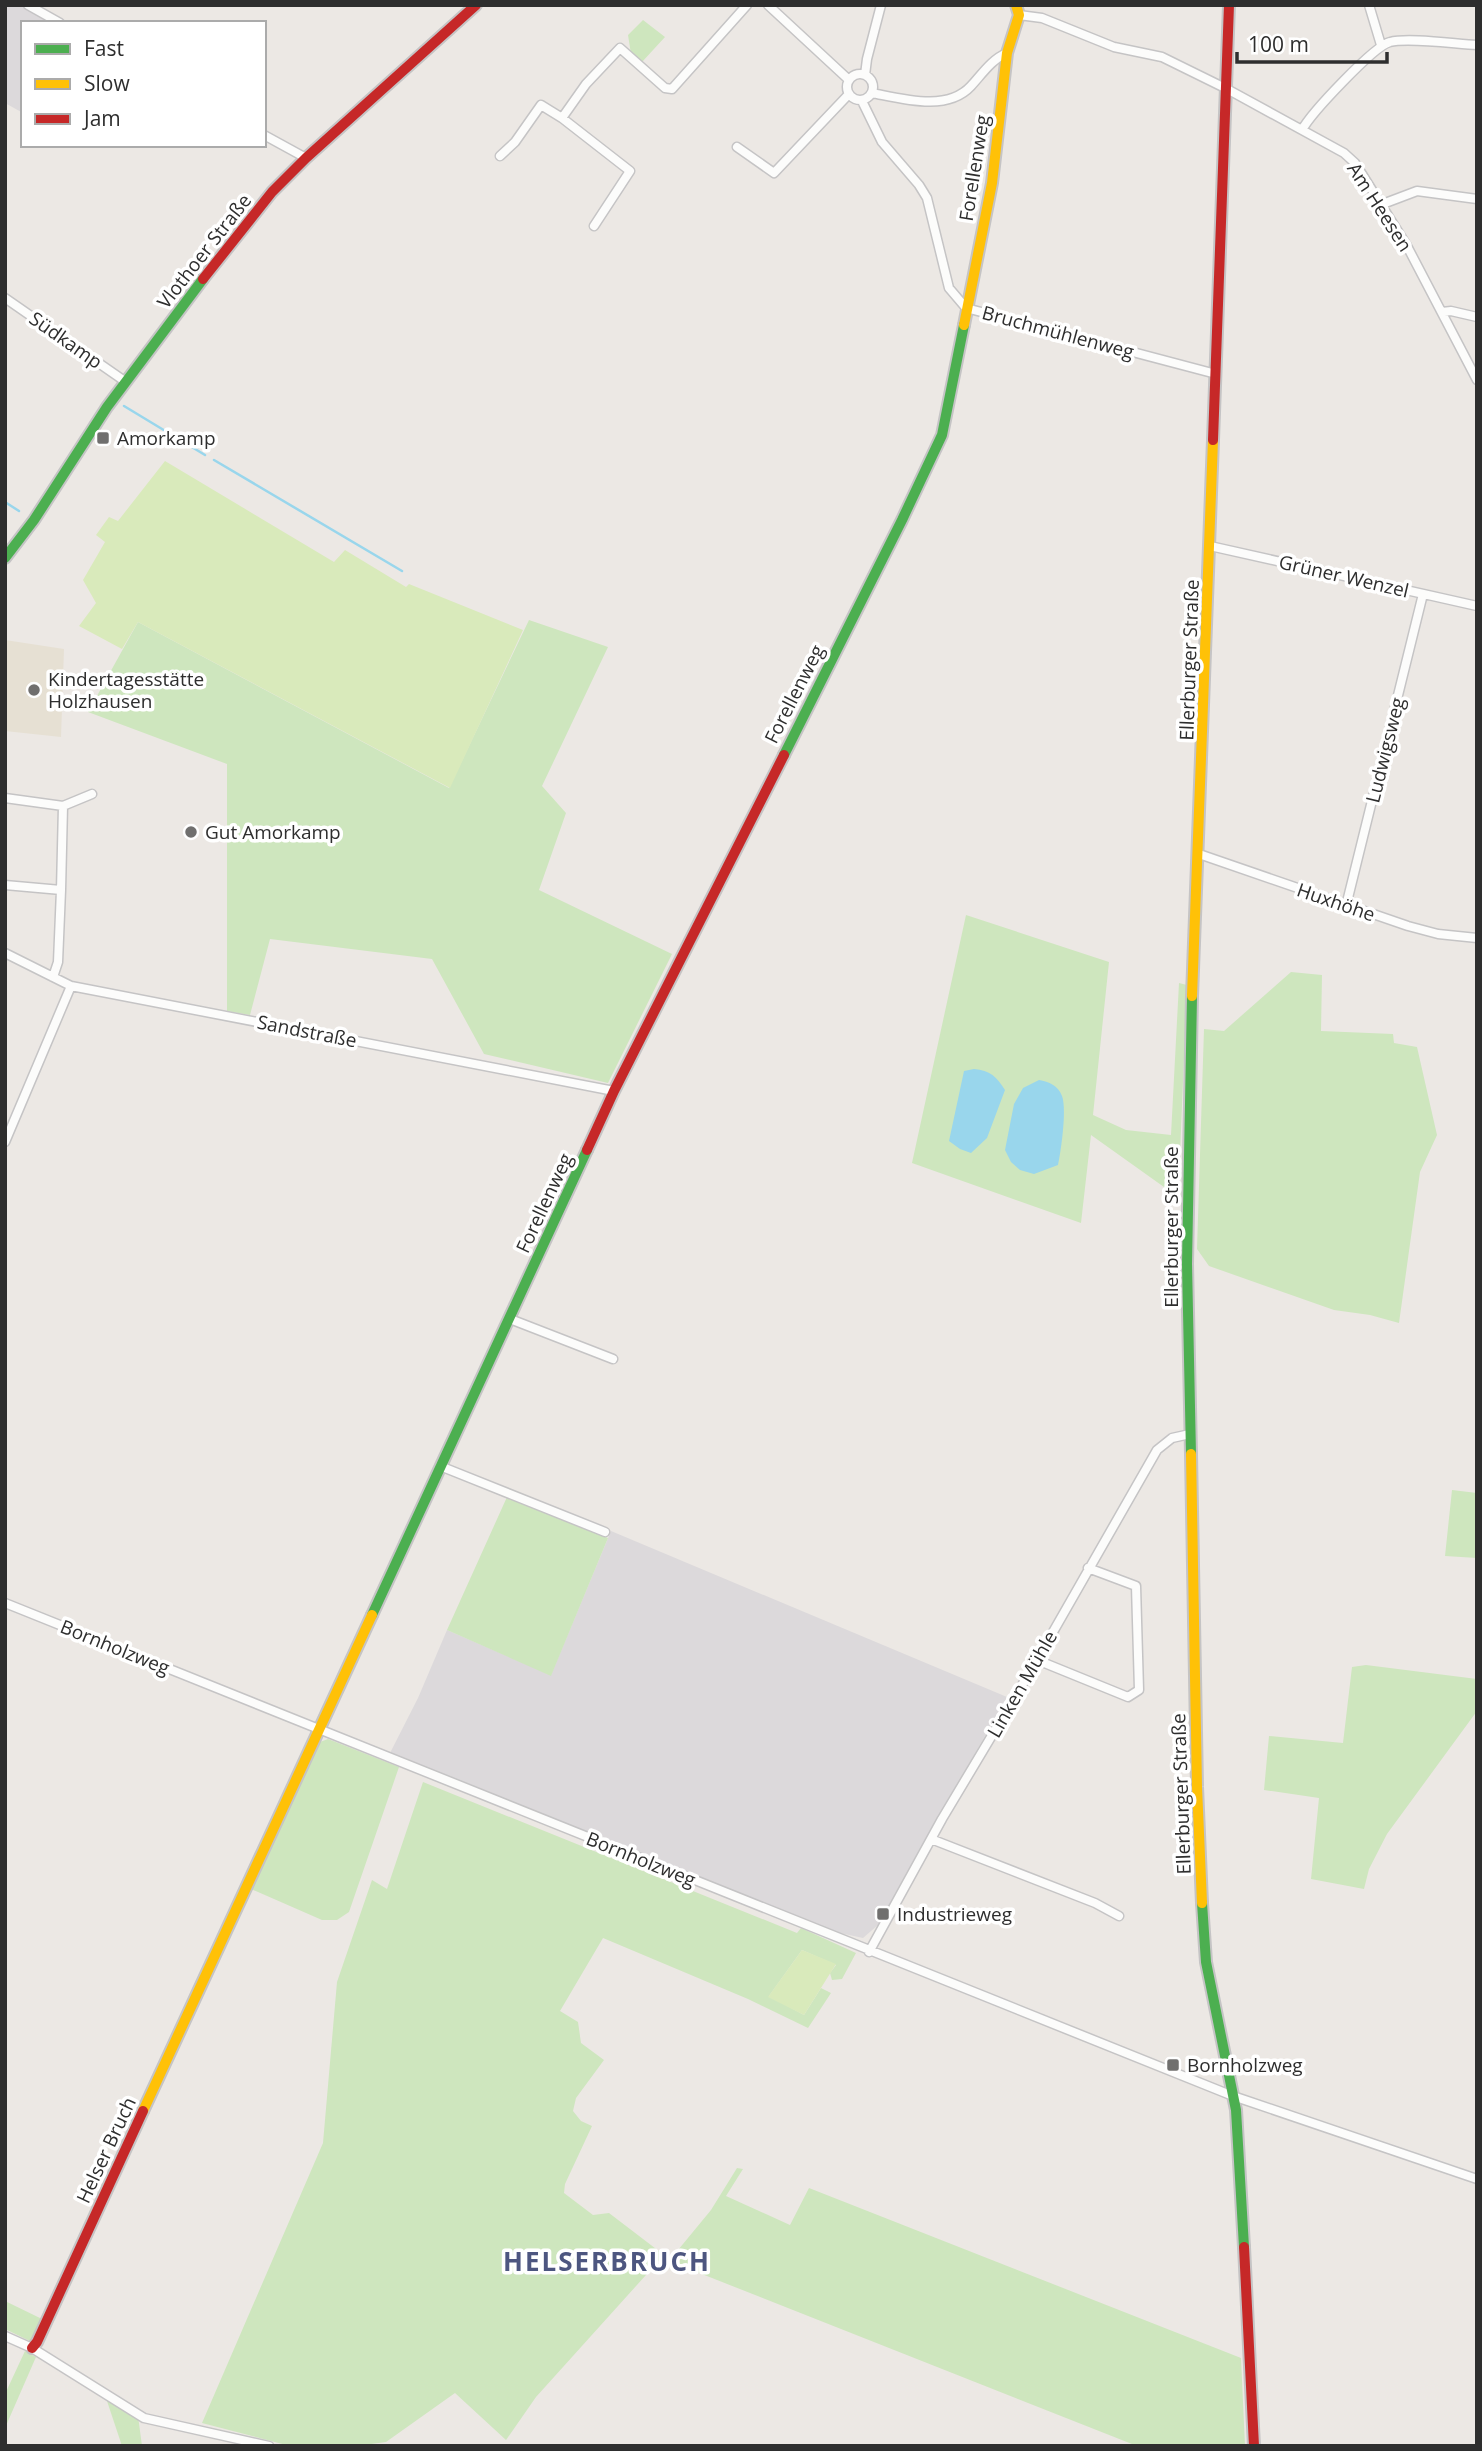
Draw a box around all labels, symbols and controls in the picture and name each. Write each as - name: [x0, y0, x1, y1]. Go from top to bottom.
- legend: [21, 21, 266, 147]
- scale bar: [1237, 21, 1388, 65]
- text: 100 m: [1248, 30, 1309, 58]
- text: Fast: [84, 34, 124, 62]
- text: Slow: [84, 69, 130, 97]
- text: Jam: [82, 104, 121, 132]
- street label: Forellenweg: [953, 113, 995, 223]
- street label: Am Heesen: [1342, 157, 1418, 257]
- street label: Vlothoer Straße: [151, 188, 257, 314]
- street label: Bruchmühlenweg: [979, 299, 1137, 365]
- street label: Südkamp: [24, 305, 108, 375]
- place label: Amorkamp: [117, 425, 216, 451]
- marker: Amorkamp: [95, 430, 111, 446]
- street label: Grüner Wenzel: [1277, 548, 1411, 604]
- street label: Ellerburger Straße: [1173, 579, 1205, 741]
- street label: Forellenweg: [758, 640, 830, 748]
- place label: Kindertagesstätte Holzhausen: [48, 666, 204, 714]
- marker: Kindertagesstätte Holzhausen: [26, 682, 42, 698]
- street label: Ludwigsweg: [1359, 695, 1411, 805]
- place label: Gut Amorkamp: [205, 819, 341, 845]
- marker: Gut Amorkamp: [183, 824, 199, 840]
- street label: Huxhöhe: [1293, 877, 1379, 927]
- street label: Sandstraße: [255, 1009, 359, 1053]
- street label: Ellerburger Straße: [1158, 1146, 1184, 1308]
- street label: Forellenweg: [510, 1149, 578, 1257]
- street label: Bornholzweg: [57, 1613, 173, 1681]
- street label: Linken Mühle: [981, 1626, 1063, 1742]
- street label: Ellerburger Straße: [1165, 1713, 1197, 1875]
- street label: Bornholzweg: [583, 1825, 699, 1893]
- place label: Industrieweg: [897, 1901, 1012, 1927]
- marker: Industrieweg: [875, 1906, 891, 1922]
- place label: Bornholzweg: [1187, 2052, 1303, 2078]
- marker: Bornholzweg: [1165, 2057, 1181, 2073]
- street label: Helser Bruch: [70, 2093, 142, 2207]
- district label: HELSERBRUCH: [503, 2243, 711, 2279]

